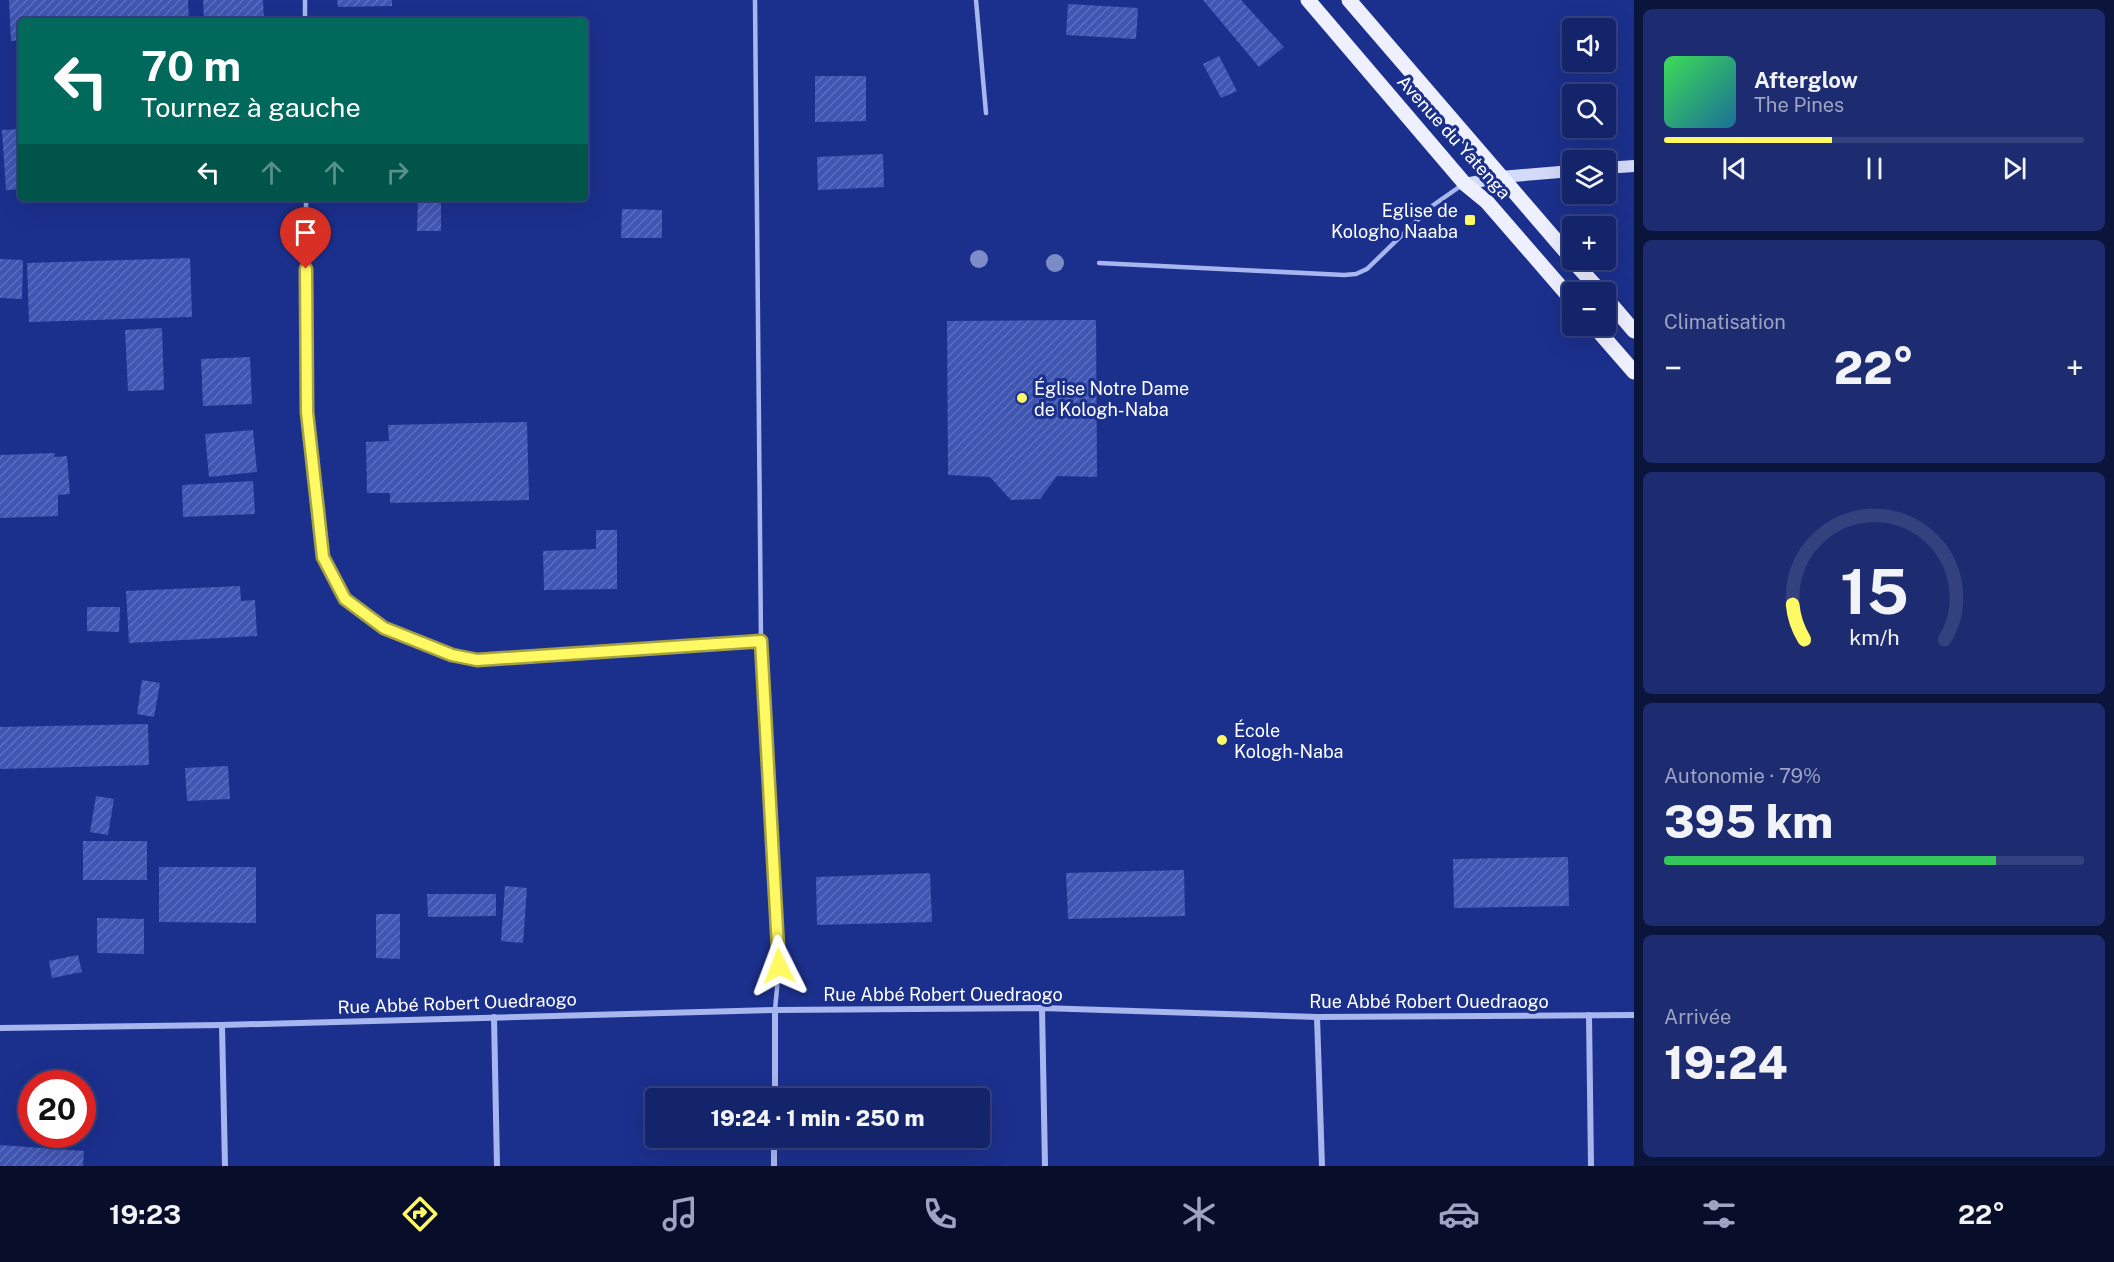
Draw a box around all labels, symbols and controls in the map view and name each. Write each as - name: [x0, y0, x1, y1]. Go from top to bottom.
- map controls: [1562, 18, 1616, 336]
- button: sound: [1562, 18, 1616, 72]
- text: 70 m: [141, 41, 241, 90]
- icon: left: [42, 42, 120, 120]
- text: Afterglow: [1754, 67, 1858, 93]
- street label: Avenue du Yatenga: [1393, 71, 1515, 203]
- button: search: [1562, 84, 1616, 138]
- text: Tournez à gauche: [141, 91, 361, 123]
- text: The Pines: [1754, 93, 1844, 117]
- button: layers: [1562, 150, 1616, 204]
- icon: previous: [1718, 152, 1751, 185]
- icon: pause: [1858, 152, 1891, 185]
- icon: next: [1998, 152, 2031, 185]
- icon: left: [192, 156, 225, 189]
- icon: ahead: [255, 156, 288, 189]
- icon: ahead: [318, 156, 351, 189]
- icon: right: [381, 156, 414, 189]
- place label: Eglise de Kologho Naaba: [1331, 200, 1458, 242]
- pin: [280, 207, 331, 269]
- marker: Eglise de Kologho Naaba: [1463, 213, 1477, 227]
- icon: arrive: [289, 216, 322, 249]
- button: +: [1562, 216, 1616, 270]
- button: −: [1562, 282, 1616, 336]
- text: Climatisation: [1664, 310, 1786, 334]
- text: 22°: [1834, 341, 1914, 394]
- text: −: [1664, 349, 1682, 387]
- text: +: [2066, 349, 2084, 387]
- place label: Église Notre Dame de Kologh-Naba: [1034, 377, 1189, 420]
- marker: Église Notre Dame de Kologh-Naba: [1015, 391, 1029, 405]
- text: 15: [1840, 555, 1908, 628]
- text: km/h: [1849, 625, 1899, 650]
- place label: École Kologh-Naba: [1234, 719, 1343, 762]
- marker: École Kologh-Naba: [1215, 733, 1229, 747]
- text: Autonomie · 79%: [1664, 764, 1821, 788]
- text: 395 km: [1664, 795, 1833, 848]
- position arrow: [747, 934, 811, 998]
- street label: Rue Abbé Robert Ouedraogo: [823, 984, 1063, 1005]
- street label: Rue Abbé Robert Ouedraogo: [337, 988, 577, 1018]
- street label: Rue Abbé Robert Ouedraogo: [1309, 991, 1549, 1012]
- text: Arrivée: [1664, 1005, 1731, 1029]
- text: 19:24: [1664, 1036, 1787, 1089]
- speed limit sign: 20: [18, 1070, 96, 1148]
- text: 19:24 · 1 min · 250 m: [710, 1105, 925, 1131]
- icon: directions: [399, 1193, 441, 1235]
- icon: music: [659, 1193, 701, 1235]
- icon: phone: [919, 1193, 961, 1235]
- icon: climate: [1178, 1193, 1220, 1235]
- icon: car: [1438, 1193, 1480, 1235]
- icon: filters: [1698, 1193, 1740, 1235]
- text: 19:23: [109, 1198, 181, 1230]
- text: 22°: [1958, 1198, 2005, 1230]

